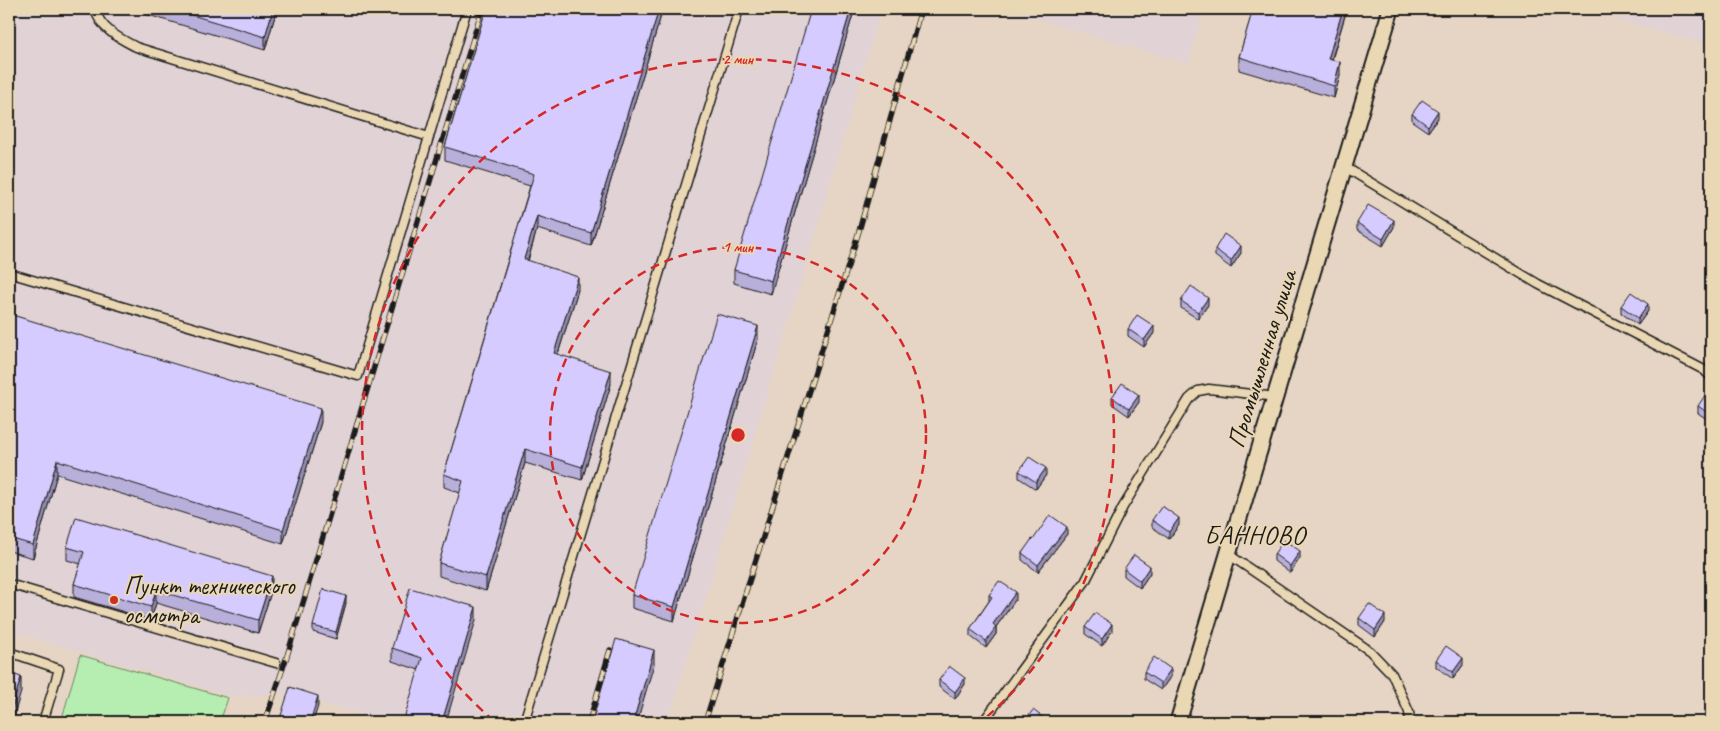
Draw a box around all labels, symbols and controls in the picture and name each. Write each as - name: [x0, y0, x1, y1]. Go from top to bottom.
- text: 2 мин: [723, 50, 755, 69]
- text: 1 мин: [723, 238, 755, 257]
- street label: Промышленная улица: [1220, 264, 1305, 452]
- centre of rings: [729, 426, 747, 444]
- district label: БАННОВО: [1204, 519, 1308, 552]
- place label: Пункт технического осмотра: [124, 570, 296, 631]
- marker: Пункт технического осмотра: [108, 594, 120, 606]

